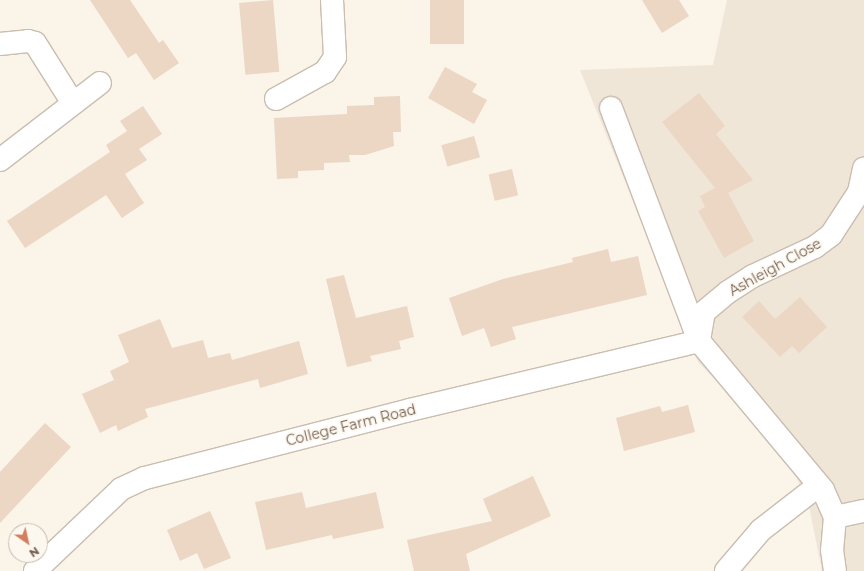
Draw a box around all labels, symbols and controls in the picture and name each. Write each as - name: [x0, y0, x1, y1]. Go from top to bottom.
- street label: Ashleigh Close: [726, 235, 824, 299]
- street label: College Farm Road: [284, 401, 418, 449]
- north arrow: [8, 523, 48, 563]
- text: N: [27, 544, 42, 560]

